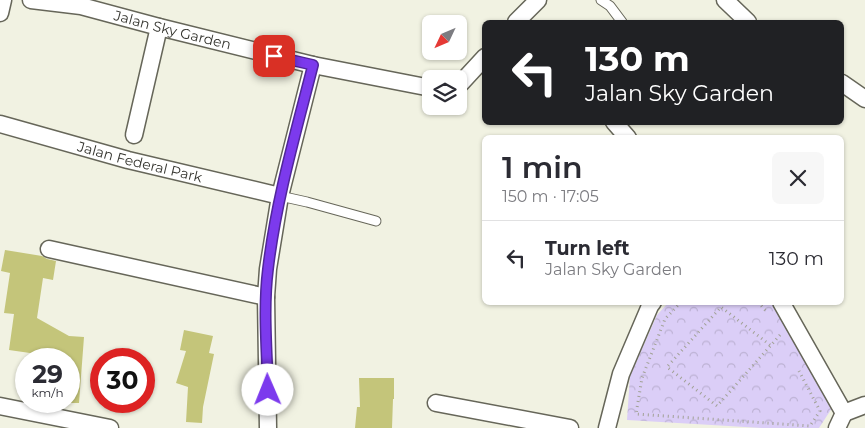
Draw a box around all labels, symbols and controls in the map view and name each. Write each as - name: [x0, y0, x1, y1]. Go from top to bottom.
- street label: Jalan Sky Garden: [111, 6, 233, 53]
- north arrow: [422, 15, 468, 60]
- map controls: [422, 15, 467, 115]
- pin: [253, 35, 295, 77]
- text: 130 m: [585, 37, 690, 80]
- icon: left: [502, 40, 567, 105]
- icon: arrive: [260, 42, 288, 70]
- button: layers: [422, 70, 467, 115]
- text: Jalan Sky Garden: [585, 80, 774, 107]
- street label: Jalan Federal Park: [74, 137, 205, 186]
- text: 1 min: [502, 149, 583, 186]
- button: close: [772, 152, 824, 204]
- text: 150 m · 17:05: [502, 187, 599, 206]
- text: Turn left: [545, 237, 630, 260]
- icon: left: [502, 244, 530, 272]
- text: 130 m: [769, 247, 824, 270]
- text: Jalan Sky Garden: [545, 260, 682, 279]
- speed limit sign: 30: [90, 348, 155, 413]
- text: 29: [32, 359, 63, 389]
- position arrow: [241, 363, 293, 415]
- text: km/h: [31, 385, 64, 400]

